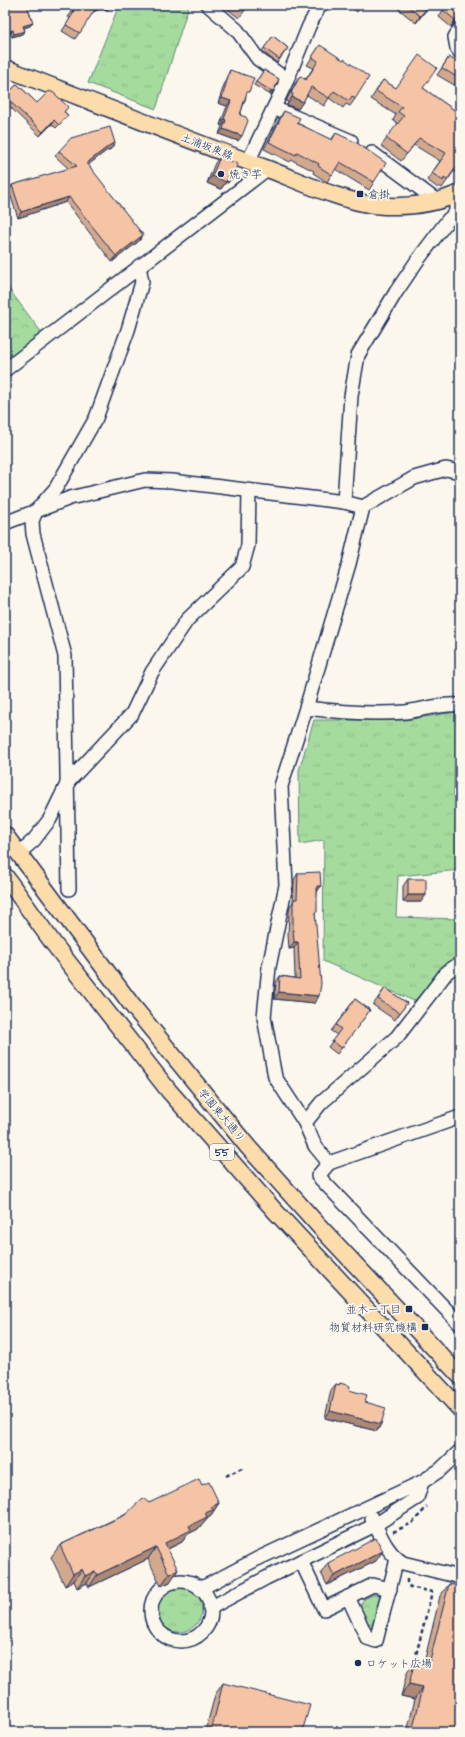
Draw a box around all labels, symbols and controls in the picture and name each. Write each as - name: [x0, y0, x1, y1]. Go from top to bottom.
- street label: 土浦坂東線: [178, 130, 235, 163]
- place label: 焼き芋: [229, 167, 262, 182]
- marker: 焼き芋: [216, 169, 226, 179]
- place label: 倉掛: [368, 187, 390, 202]
- marker: 倉掛: [355, 189, 365, 199]
- street label: 学園東大通り: [195, 1085, 249, 1145]
- road number: 55: [210, 1144, 234, 1160]
- place label: 並木一丁目: [346, 1302, 401, 1317]
- marker: 並木一丁目: [404, 1304, 414, 1314]
- place label: 物質材料研究機構: [329, 1320, 417, 1335]
- marker: 物質材料研究機構: [420, 1322, 430, 1332]
- place label: ロケット広場: [366, 1656, 432, 1671]
- marker: ロケット広場: [353, 1658, 363, 1668]

